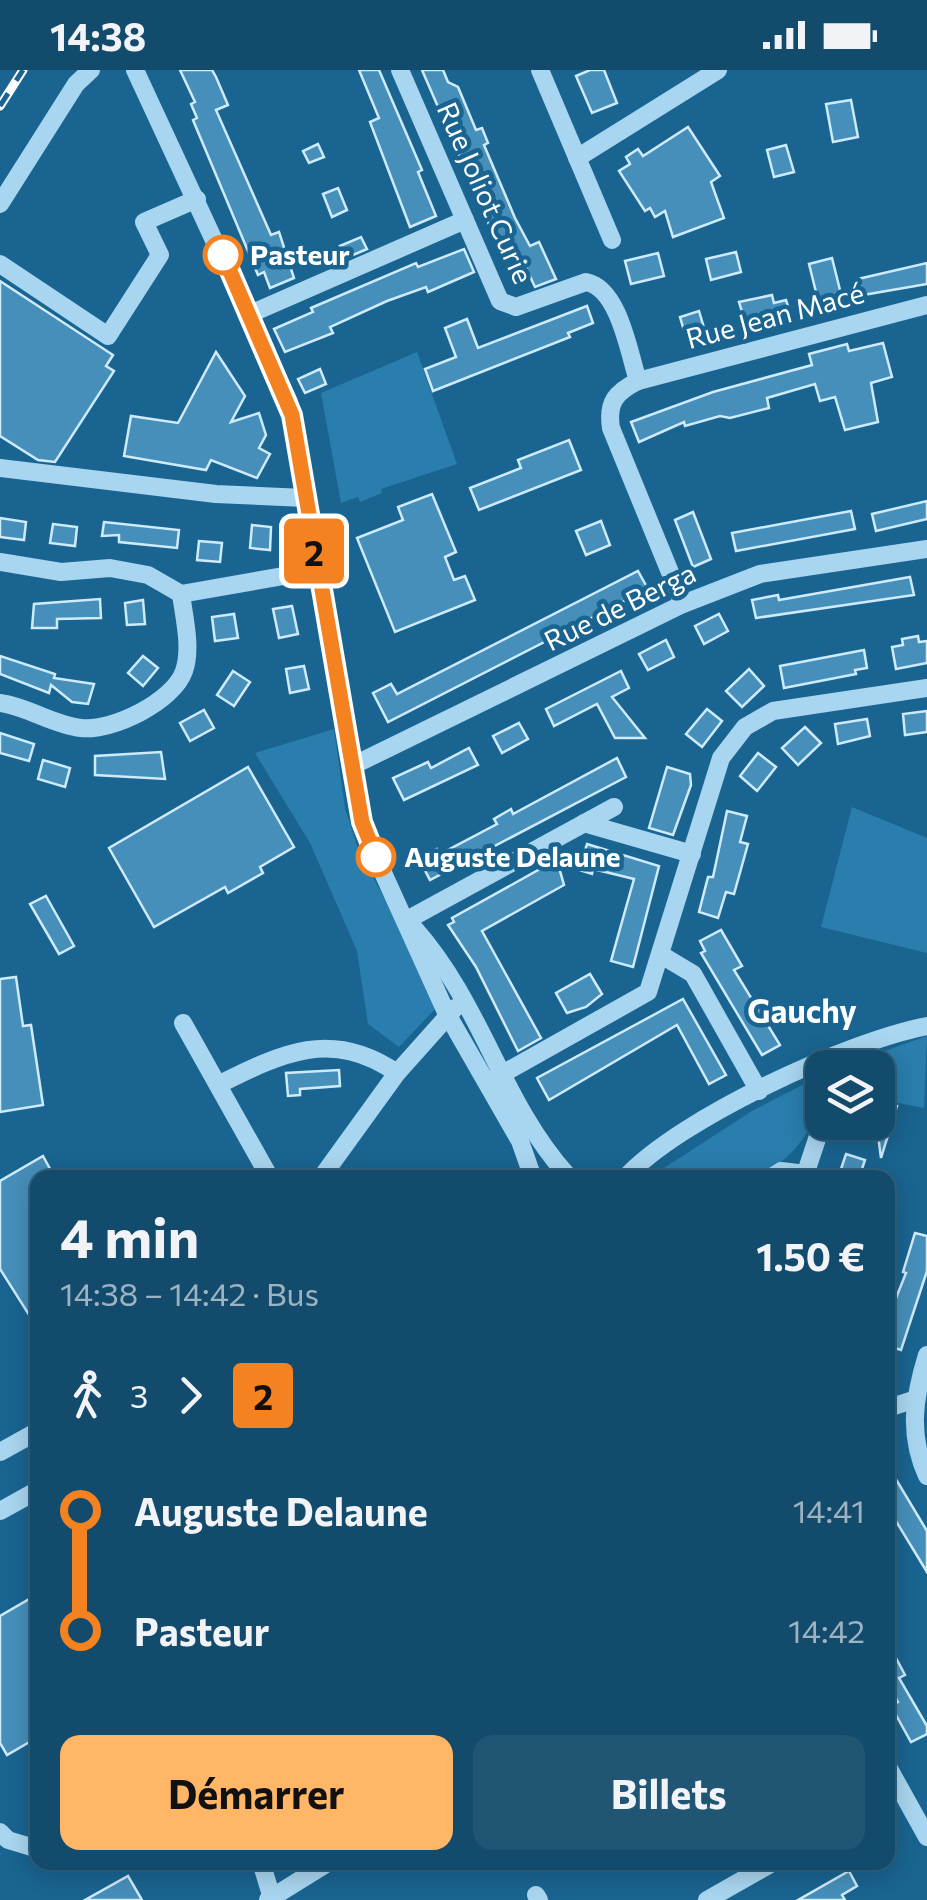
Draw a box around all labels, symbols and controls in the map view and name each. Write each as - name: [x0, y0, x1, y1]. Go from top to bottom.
- text: 14:38: [50, 12, 146, 59]
- street label: Rue Joliot Curie: [431, 97, 541, 289]
- marker: Pasteur: [204, 236, 242, 274]
- place label: Pasteur: [250, 237, 350, 271]
- street label: Rue Jean Macé: [682, 275, 868, 355]
- line badge: 2: [282, 518, 346, 584]
- text: 2: [304, 530, 324, 573]
- street label: Rue de Berga: [538, 555, 701, 657]
- marker: Auguste Delaune: [357, 838, 395, 876]
- place label: Auguste Delaune: [404, 839, 620, 873]
- district label: Gauchy: [747, 990, 857, 1030]
- map controls: [805, 1050, 895, 1140]
- button: layers: [805, 1050, 895, 1140]
- text: 4 min: [60, 1202, 199, 1269]
- text: 1.50 €: [756, 1232, 865, 1279]
- text: 14:38 – 14:42 · Bus: [60, 1273, 319, 1313]
- icon: walk: [60, 1368, 115, 1423]
- icon: forward: [163, 1368, 218, 1423]
- text: 2: [253, 1374, 273, 1417]
- text: 3: [130, 1375, 148, 1415]
- text: Auguste Delaune: [134, 1487, 428, 1534]
- text: 14:41: [793, 1490, 865, 1530]
- text: Pasteur: [134, 1607, 269, 1654]
- text: 14:42: [788, 1610, 865, 1650]
- button: Démarrer: [60, 1735, 453, 1850]
- button: Billets: [473, 1735, 865, 1850]

